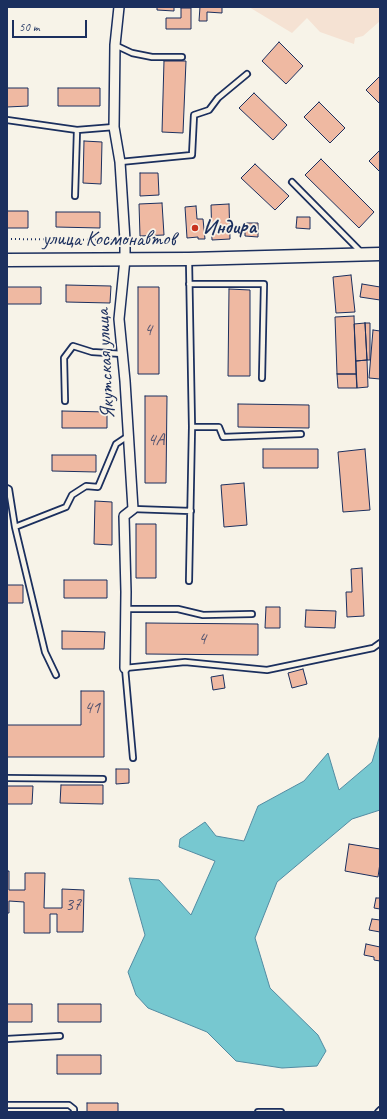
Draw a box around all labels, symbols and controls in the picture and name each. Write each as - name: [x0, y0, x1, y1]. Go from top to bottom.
- scale bar: [14, 12, 89, 38]
- text: 50 m: [19, 19, 39, 35]
- place label: Индира: [203, 216, 256, 240]
- marker: Индира: [190, 223, 200, 233]
- street label: улица Космонавтов: [43, 228, 175, 252]
- street label: Якутская улица: [91, 308, 121, 420]
- house number: 4: [144, 319, 152, 341]
- house number: 4А: [147, 429, 165, 451]
- house number: 4: [198, 628, 206, 650]
- house number: 41: [84, 697, 100, 719]
- house number: 37: [65, 894, 81, 916]

